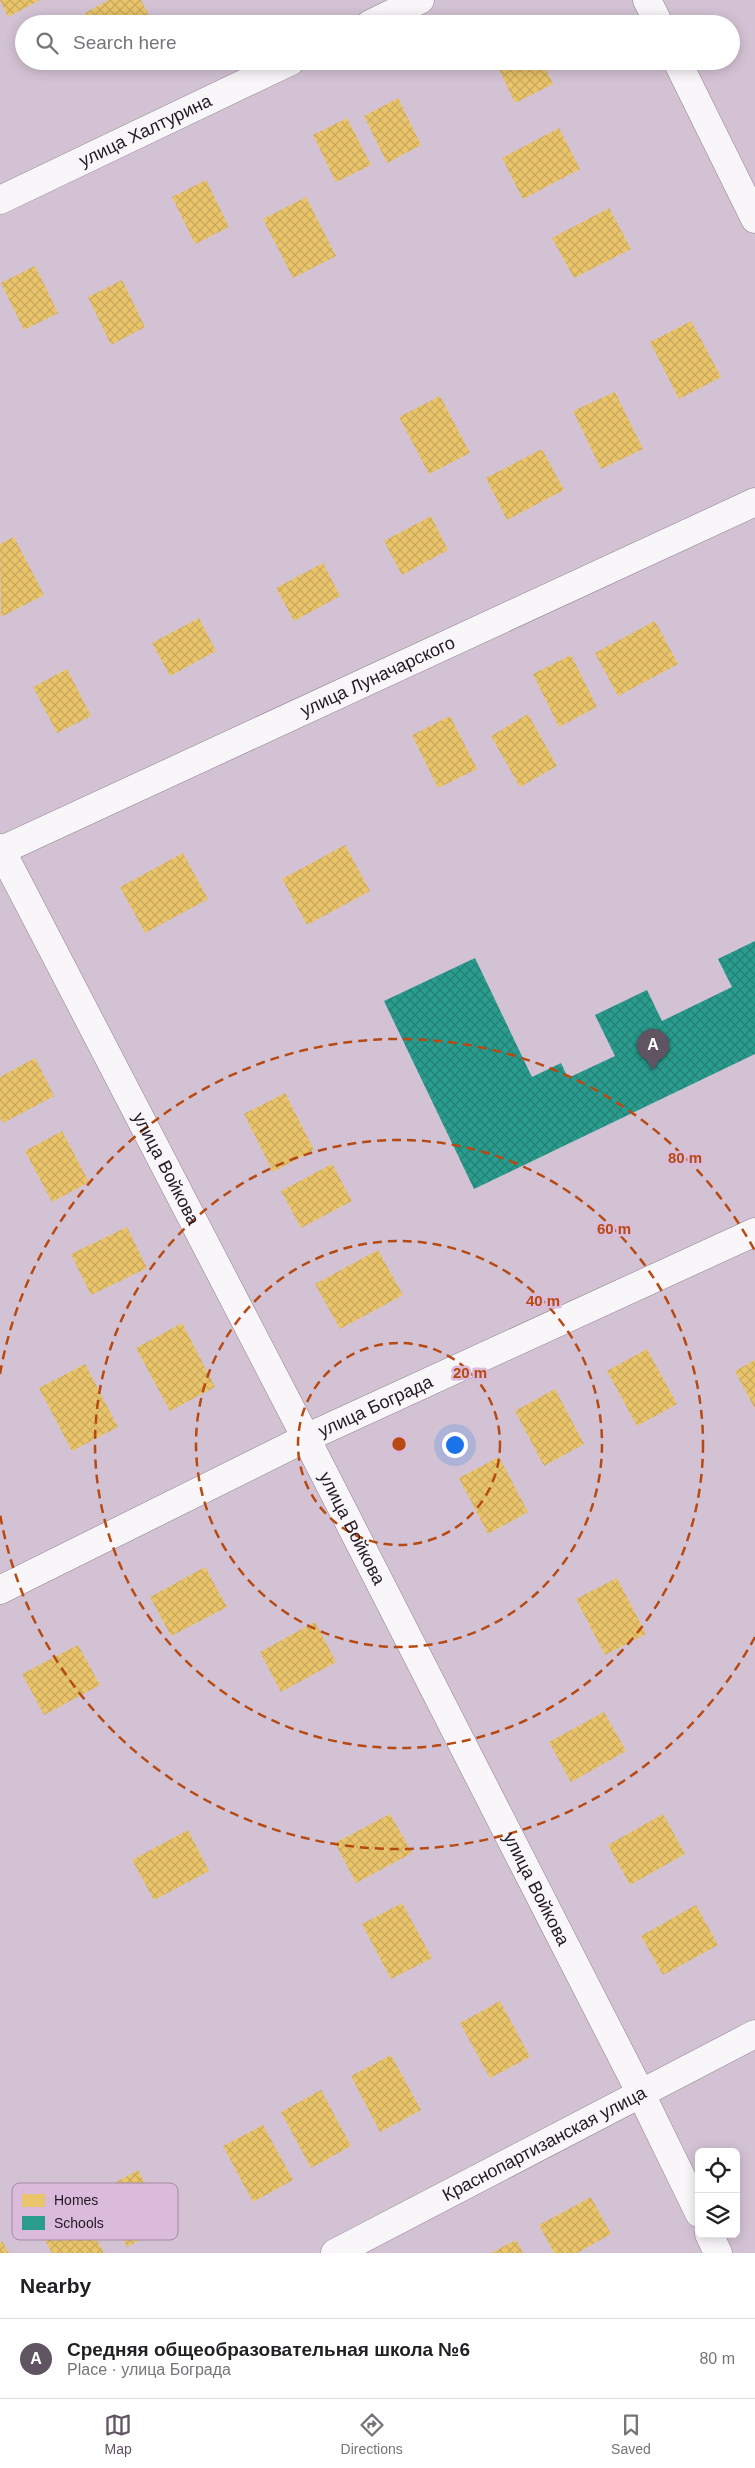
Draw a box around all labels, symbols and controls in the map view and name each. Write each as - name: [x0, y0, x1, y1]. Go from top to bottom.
- search box: [15, 15, 740, 70]
- icon: search: [33, 29, 61, 57]
- text: Search here: [73, 32, 177, 53]
- street label: улица Халтурина: [76, 90, 216, 171]
- street label: улица Луначарского: [297, 632, 458, 721]
- pin: A: [637, 1029, 669, 1070]
- street label: улица Войкова: [129, 1109, 204, 1229]
- text: 80 m: [668, 1149, 702, 1166]
- text: 60 m: [597, 1220, 631, 1237]
- text: 40 m: [526, 1292, 560, 1309]
- text: 20 m: [453, 1364, 487, 1381]
- street label: улица Бограда: [315, 1371, 437, 1441]
- your location: [442, 1432, 468, 1458]
- centre of rings: [390, 1435, 408, 1453]
- street label: улица Войкова: [315, 1468, 390, 1589]
- street label: улица Войкова: [499, 1829, 574, 1950]
- street label: Краснопартизанская улица: [439, 2082, 650, 2205]
- map controls: [695, 2148, 740, 2238]
- button: locate: [695, 2148, 740, 2193]
- legend: [12, 2183, 178, 2240]
- text: Homes: [54, 2192, 98, 2208]
- button: layers: [695, 2193, 740, 2238]
- text: Schools: [54, 2215, 104, 2231]
- text: Nearby: [20, 2274, 91, 2297]
- text: Средняя общеобразовательная школа №6: [67, 2339, 470, 2360]
- text: A: [30, 2350, 42, 2367]
- text: 80 m: [699, 2350, 735, 2367]
- text: Place · улица Бограда: [67, 2361, 231, 2378]
- tab: Map: [104, 2411, 132, 2457]
- tab: Directions: [341, 2411, 403, 2457]
- tab: Saved: [611, 2411, 651, 2457]

